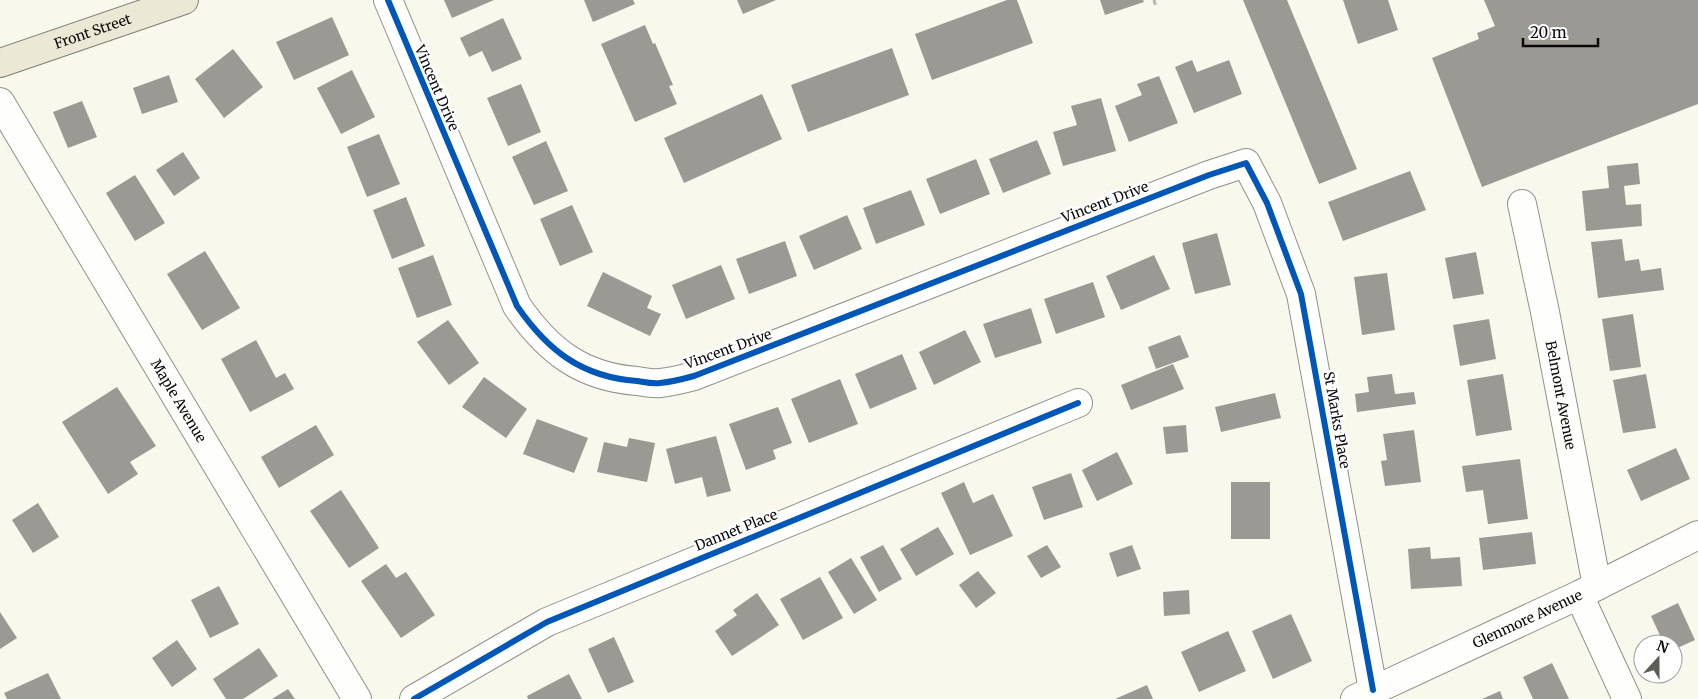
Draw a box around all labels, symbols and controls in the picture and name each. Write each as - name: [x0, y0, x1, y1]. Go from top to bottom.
- street label: Front Street: [52, 10, 134, 53]
- scale bar: [1523, 15, 1598, 47]
- text: 20 m: [1530, 23, 1567, 42]
- street label: Vincent Drive: [410, 41, 463, 134]
- street label: Vincent Drive: [1058, 177, 1151, 227]
- street label: Vincent Drive: [681, 325, 774, 373]
- street label: Belmont Avenue: [1542, 339, 1580, 451]
- street label: Maple Avenue: [147, 356, 210, 446]
- street label: St Marks Place: [1320, 370, 1354, 470]
- street label: Dannet Place: [692, 505, 780, 555]
- street label: Glenmore Avenue: [1470, 586, 1585, 652]
- north arrow: [1633, 634, 1683, 684]
- text: N: [1654, 636, 1671, 657]

